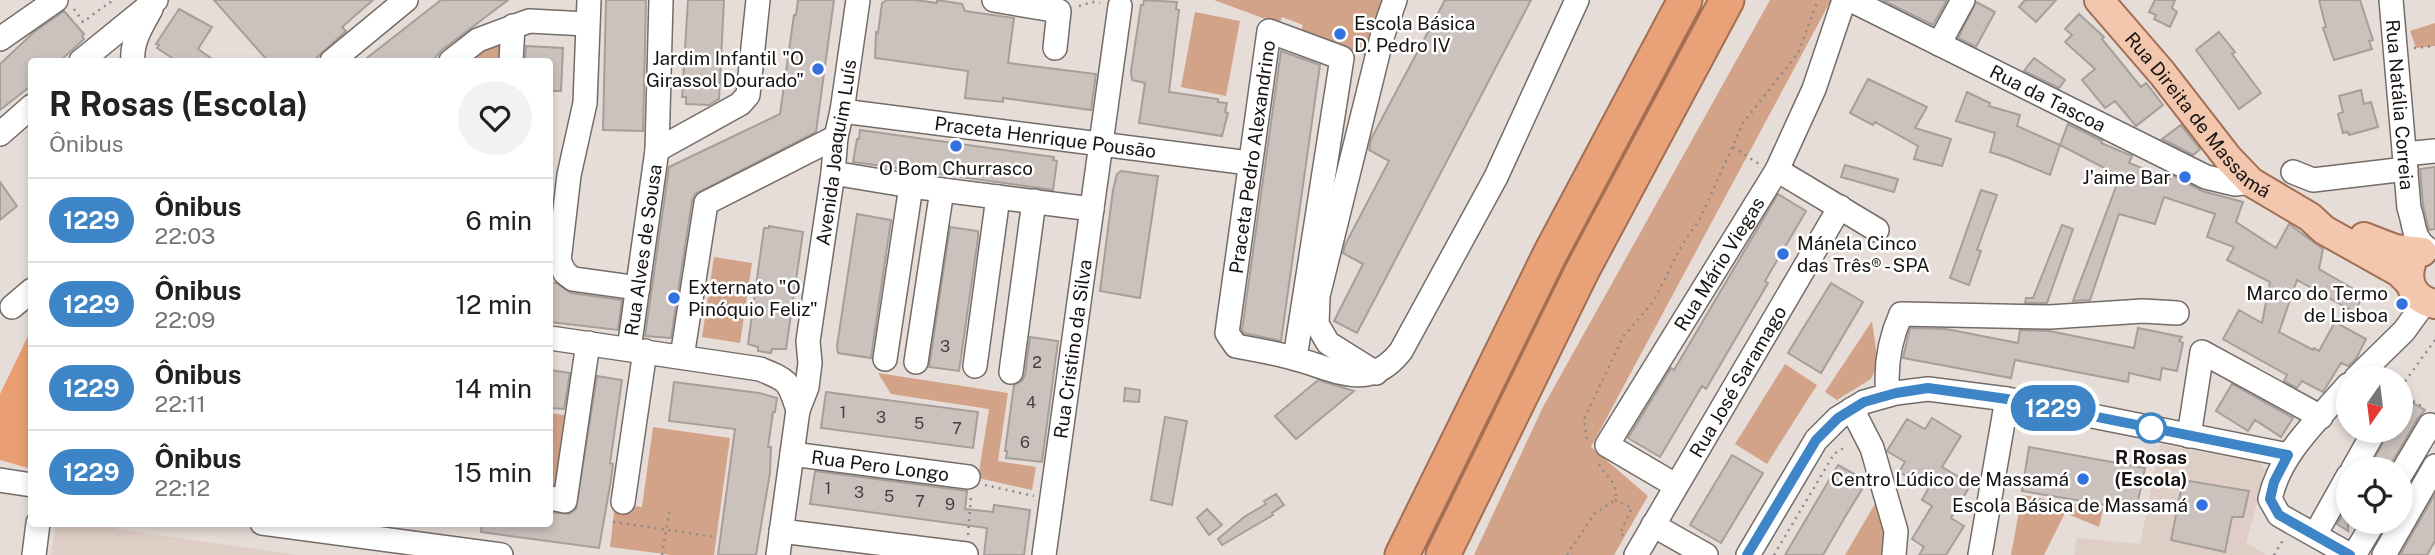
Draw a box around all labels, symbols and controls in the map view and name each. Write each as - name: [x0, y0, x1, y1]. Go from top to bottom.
- place label: Escola Básica D. Pedro IV: [1354, 12, 1475, 56]
- street label: Rua Natália Correia: [2382, 18, 2418, 191]
- marker: Escola Básica D. Pedro IV: [1332, 26, 1348, 42]
- street label: Rua Direita de Massamá: [2121, 28, 2275, 202]
- street label: Praceta Pedro Alexandrino: [1225, 39, 1279, 275]
- place label: Jardim Infantil "O Girassol Dourado": [646, 47, 804, 91]
- street label: Avenida Joaquim Luís: [811, 58, 860, 247]
- street label: Rua da Tascoa: [1986, 60, 2109, 136]
- marker: Jardim Infantil "O Girassol Dourado": [810, 61, 826, 77]
- button: heart: [458, 81, 532, 155]
- text: R Rosas (Escola): [49, 85, 308, 123]
- street label: Praceta Henrique Pousão: [933, 112, 1158, 162]
- text: Ônibus: [49, 130, 124, 157]
- marker: O Bom Churrasco: [948, 138, 964, 154]
- place label: O Bom Churrasco: [879, 157, 1033, 179]
- street label: Rua Alves de Sousa: [620, 163, 666, 337]
- place label: J'aime Bar: [2082, 166, 2171, 188]
- marker: J'aime Bar: [2177, 169, 2193, 185]
- text: Ônibus: [155, 191, 241, 222]
- street label: Rua Mário Viegas: [1670, 193, 1769, 335]
- text: 6 min: [465, 205, 532, 236]
- text: 1229: [63, 206, 120, 234]
- text: 22:03: [155, 222, 216, 249]
- place label: Mánela Cinco das Três® - SPA: [1797, 232, 1930, 276]
- marker: Mánela Cinco das Três® - SPA: [1775, 246, 1791, 262]
- street label: Rua Cristino da Silva: [1049, 258, 1096, 440]
- text: Ônibus: [155, 275, 241, 306]
- place label: Externato "O Pinóquio Feliz": [688, 276, 818, 320]
- place label: Marco do Termo de Lisboa: [2246, 282, 2388, 326]
- text: 12 min: [456, 289, 532, 320]
- text: 1229: [63, 290, 120, 318]
- marker: Externato "O Pinóquio Feliz": [666, 290, 682, 306]
- marker: Marco do Termo de Lisboa: [2394, 296, 2410, 312]
- street label: Rua José Saramago: [1685, 302, 1791, 461]
- text: 22:09: [155, 306, 215, 333]
- house number: 3: [940, 337, 950, 356]
- house number: 2: [1032, 353, 1042, 372]
- text: Ônibus: [155, 359, 241, 390]
- north arrow: [2336, 366, 2413, 443]
- map controls: [2336, 366, 2413, 534]
- text: 14 min: [455, 373, 532, 404]
- text: 1229: [63, 374, 120, 402]
- line badge: 1229: [2004, 385, 2102, 431]
- text: 22:11: [155, 390, 206, 417]
- house number: 4: [1026, 393, 1036, 412]
- text: 1229: [2025, 394, 2081, 422]
- house number: 1: [840, 403, 846, 422]
- house number: 3: [876, 408, 886, 427]
- marker: R Rosas (Escola): [2136, 413, 2166, 443]
- house number: 5: [914, 414, 924, 433]
- house number: 7: [952, 419, 962, 438]
- house number: 6: [1020, 433, 1030, 452]
- text: Ônibus: [155, 443, 241, 474]
- street label: Rua Pero Longo: [810, 446, 950, 485]
- place label: R Rosas (Escola): [2115, 446, 2187, 490]
- text: 15 min: [454, 457, 532, 488]
- button: locate: [2336, 457, 2413, 534]
- text: 1229: [63, 458, 120, 486]
- place label: Centro Lúdico de Massamá: [1831, 468, 2069, 490]
- marker: Centro Lúdico de Massamá: [2075, 471, 2091, 487]
- text: 22:12: [155, 474, 210, 501]
- house number: 1: [825, 479, 831, 498]
- house number: 3: [854, 483, 864, 502]
- house number: 5: [884, 487, 894, 506]
- house number: 7: [915, 492, 925, 511]
- place label: Escola Básica de Massamá: [1952, 494, 2188, 516]
- house number: 9: [945, 495, 955, 514]
- marker: Escola Básica de Massamá: [2194, 497, 2210, 513]

